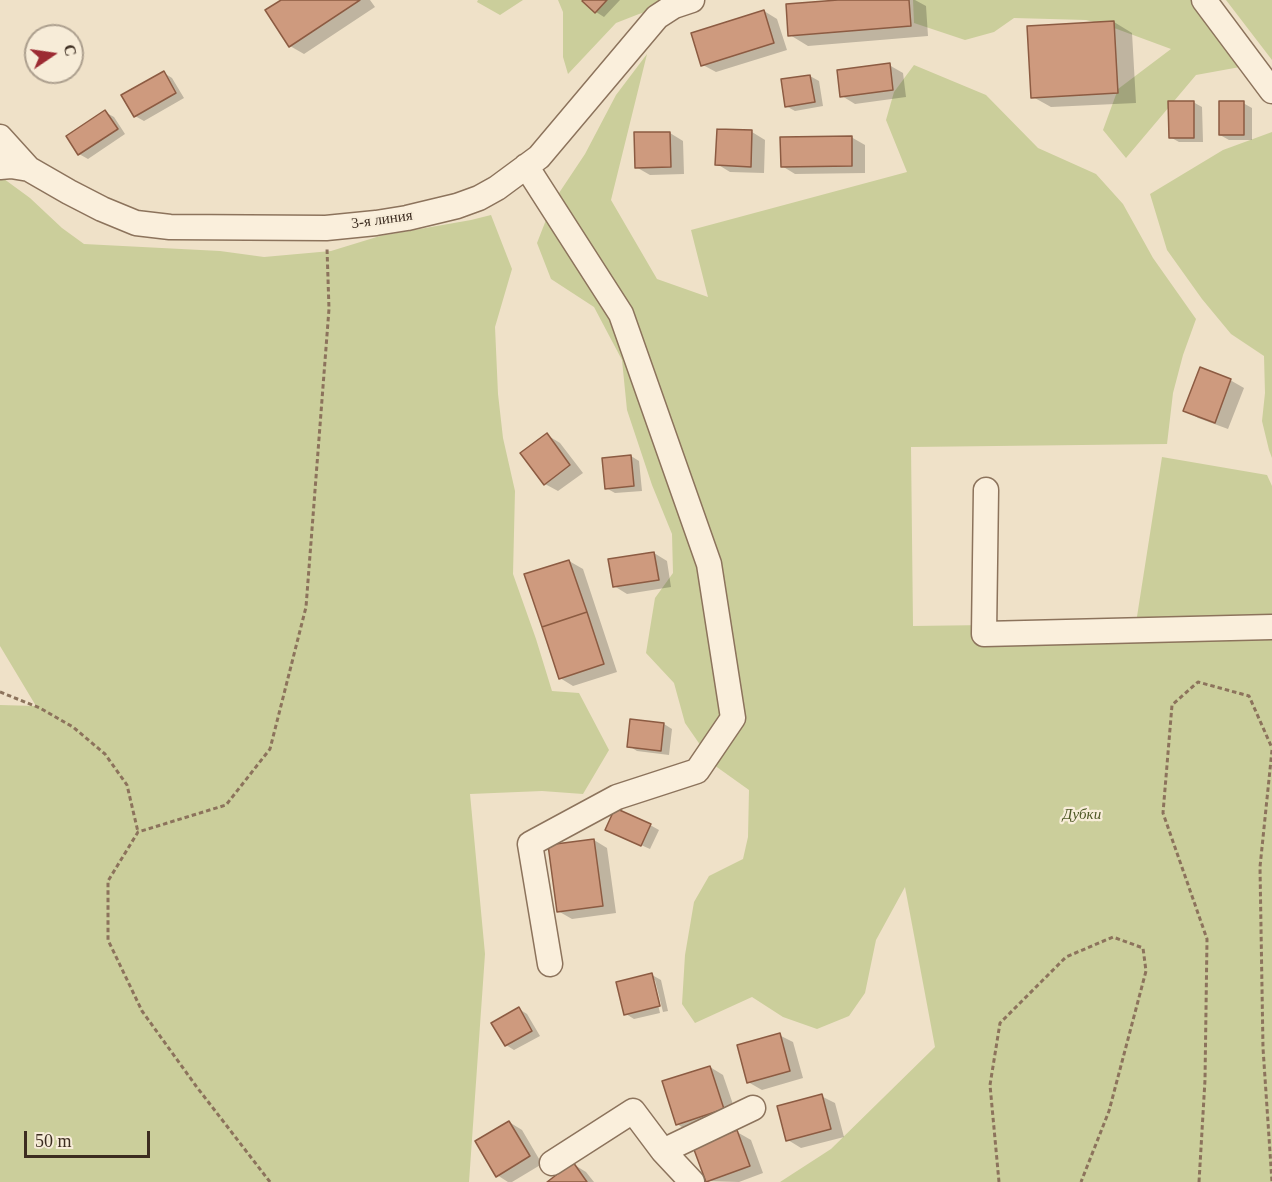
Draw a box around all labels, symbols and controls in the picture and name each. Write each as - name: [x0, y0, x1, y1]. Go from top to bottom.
- north arrow: [24, 24, 84, 84]
- text: С: [60, 43, 80, 58]
- street label: 3-я линия: [350, 207, 414, 233]
- park label: Дубки: [1063, 806, 1101, 824]
- scale bar: [27, 1119, 153, 1157]
- text: 50 m: [35, 1131, 72, 1151]

